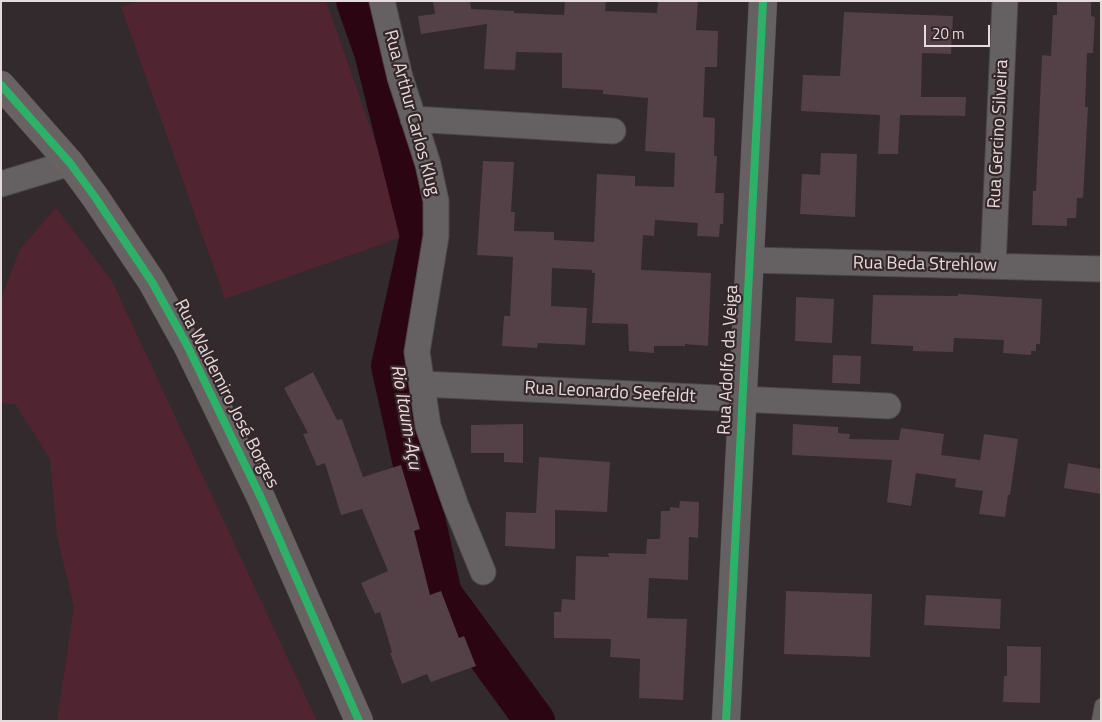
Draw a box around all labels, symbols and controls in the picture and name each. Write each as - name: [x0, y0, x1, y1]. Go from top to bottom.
- scale bar: [927, 15, 993, 47]
- text: 20 m: [932, 22, 965, 45]
- street label: Rua Arthur Carlos Klug: [379, 28, 443, 198]
- street label: Rua Gercino Silveira: [984, 59, 1014, 209]
- street label: Rua Beda Strehlow: [853, 253, 997, 277]
- street label: Rua Adolfo da Veiga: [714, 284, 744, 436]
- street label: Rua Waldemiro José Borges: [169, 296, 283, 492]
- water label: Rio Itaum-Açu: [385, 363, 425, 471]
- street label: Rua Leonardo Seefeldt: [524, 378, 696, 408]

